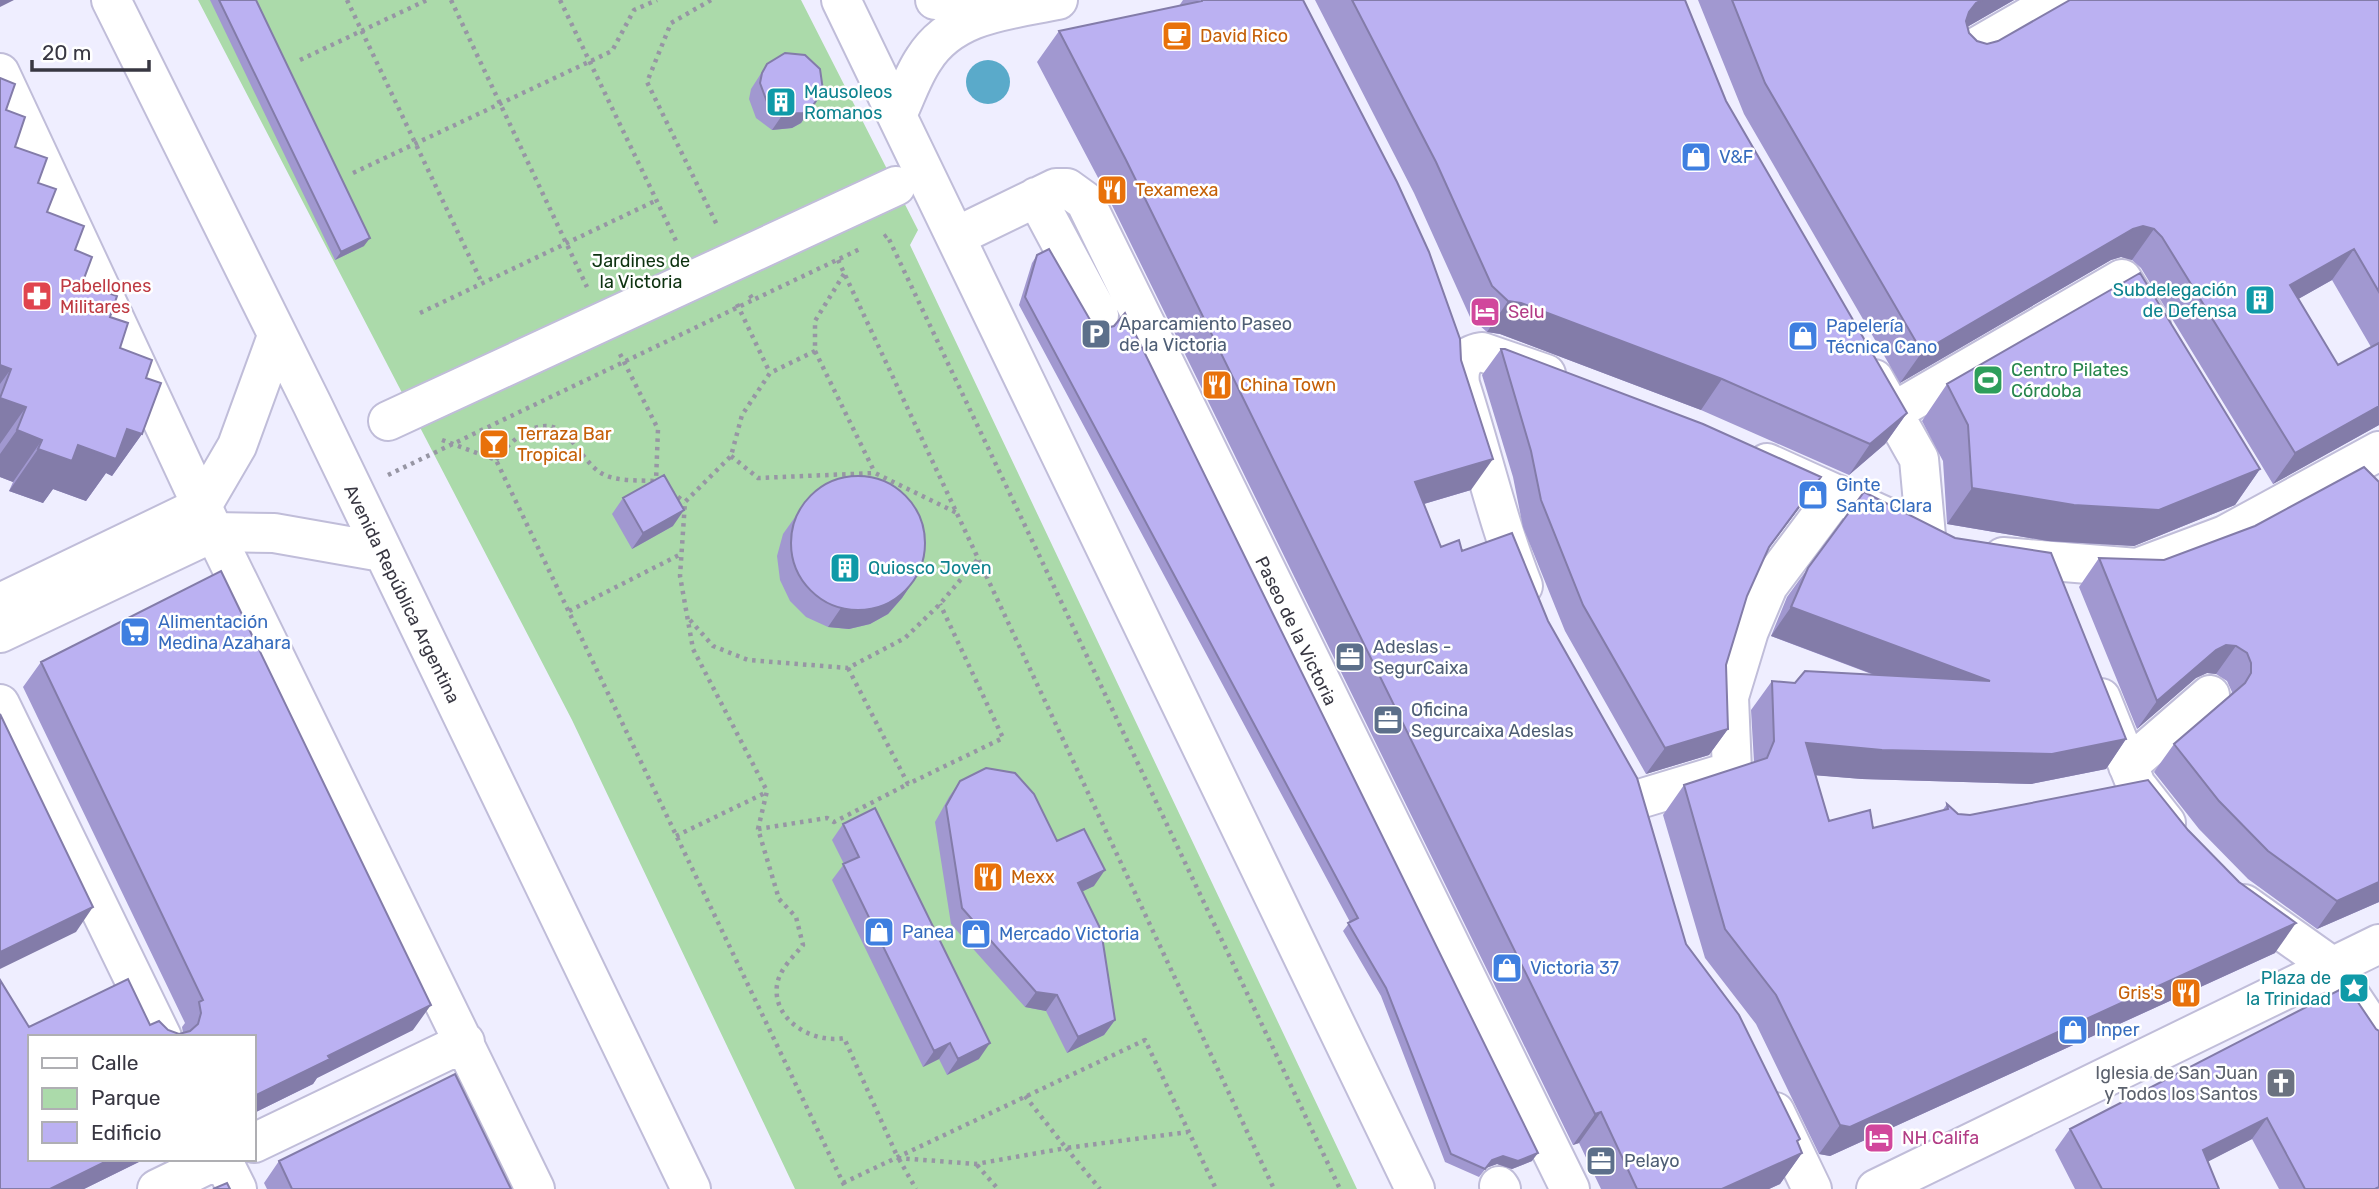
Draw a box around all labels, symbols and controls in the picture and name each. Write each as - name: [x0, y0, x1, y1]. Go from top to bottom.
- cafe icon: David Rico: [1160, 19, 1194, 53]
- place label: David Rico: [1200, 25, 1288, 47]
- scale bar: [32, 28, 149, 72]
- text: 20 m: [42, 40, 91, 65]
- place label: Mausoleos Romanos: [804, 81, 893, 124]
- building icon: Mausoleos Romanos: [764, 85, 798, 119]
- shop icon: V&F: [1679, 140, 1713, 174]
- place label: V&F: [1719, 146, 1753, 168]
- restaurant icon: Texamexa: [1095, 173, 1129, 207]
- place label: Texamexa: [1135, 179, 1219, 201]
- park label: Jardines de la Victoria: [592, 250, 690, 293]
- place label: Pabellones Militares: [60, 275, 151, 318]
- pharmacy icon: Pabellones Militares: [20, 279, 54, 313]
- place label: Subdelegación de Defensa: [2113, 279, 2237, 322]
- building icon: Subdelegación de Defensa: [2243, 283, 2277, 317]
- hotel icon: Selu: [1468, 295, 1502, 329]
- place label: Selu: [1508, 301, 1545, 323]
- place label: Aparcamiento Paseo de la Victoria: [1119, 313, 1292, 356]
- place label: Papelería Técnica Cano: [1826, 315, 1937, 358]
- parking icon: Aparcamiento Paseo de la Victoria: [1079, 317, 1113, 351]
- shop icon: Papelería Técnica Cano: [1786, 319, 1820, 353]
- place label: Centro Pilates Córdoba: [2011, 359, 2129, 402]
- sports icon: Centro Pilates Córdoba: [1971, 363, 2005, 397]
- restaurant icon: China Town: [1200, 368, 1234, 402]
- place label: China Town: [1240, 374, 1336, 396]
- place label: Terraza Bar Tropical: [517, 423, 612, 466]
- bar icon: Terraza Bar Tropical: [477, 427, 511, 461]
- place label: Ginte Santa Clara: [1836, 474, 1932, 517]
- shop icon: Ginte Santa Clara: [1796, 478, 1830, 512]
- street label: Avenida República Argentina: [339, 481, 465, 707]
- building icon: Quiosco Joven: [828, 551, 862, 585]
- street label: Paseo de la Victoria: [1250, 553, 1342, 709]
- place label: Quiosco Joven: [868, 557, 992, 579]
- place label: Alimentación Medina Azahara: [158, 611, 291, 654]
- supermarket icon: Alimentación Medina Azahara: [118, 615, 152, 649]
- place label: Adeslas - SegurCaixa: [1373, 636, 1469, 679]
- office icon: Adeslas - SegurCaixa: [1333, 640, 1367, 674]
- place label: Oficina Segurcaixa Adeslas: [1411, 699, 1574, 742]
- office icon: Oficina Segurcaixa Adeslas: [1371, 703, 1405, 737]
- restaurant icon: Mexx: [971, 860, 1005, 894]
- place label: Mexx: [1011, 866, 1055, 888]
- shop icon: Panea: [862, 915, 896, 949]
- shop icon: Mercado Victoria: [959, 917, 993, 951]
- place label: Panea: [902, 921, 954, 943]
- place label: Mercado Victoria: [999, 923, 1139, 945]
- shop icon: Victoria 37: [1490, 951, 1524, 985]
- place label: Victoria 37: [1530, 957, 1619, 979]
- place label: Plaza de la Trinidad: [2246, 967, 2331, 1010]
- place icon: Plaza de la Trinidad: [2337, 971, 2371, 1005]
- restaurant icon: Gris's: [2169, 976, 2203, 1010]
- place label: Gris's: [2118, 982, 2163, 1004]
- shop icon: Inper: [2056, 1013, 2090, 1047]
- place label: Inper: [2096, 1019, 2140, 1041]
- legend: [28, 1035, 256, 1161]
- text: Calle: [91, 1050, 139, 1075]
- place label: Iglesia de San Juan y Todos los Santos: [2095, 1062, 2258, 1105]
- church icon: Iglesia de San Juan y Todos los Santos: [2264, 1066, 2298, 1100]
- text: Parque: [91, 1085, 161, 1110]
- text: Edificio: [91, 1120, 161, 1145]
- hotel icon: NH Califa: [1862, 1121, 1896, 1155]
- place label: NH Califa: [1902, 1127, 1979, 1149]
- office icon: Pelayo: [1584, 1144, 1618, 1178]
- place label: Pelayo: [1624, 1150, 1680, 1172]

